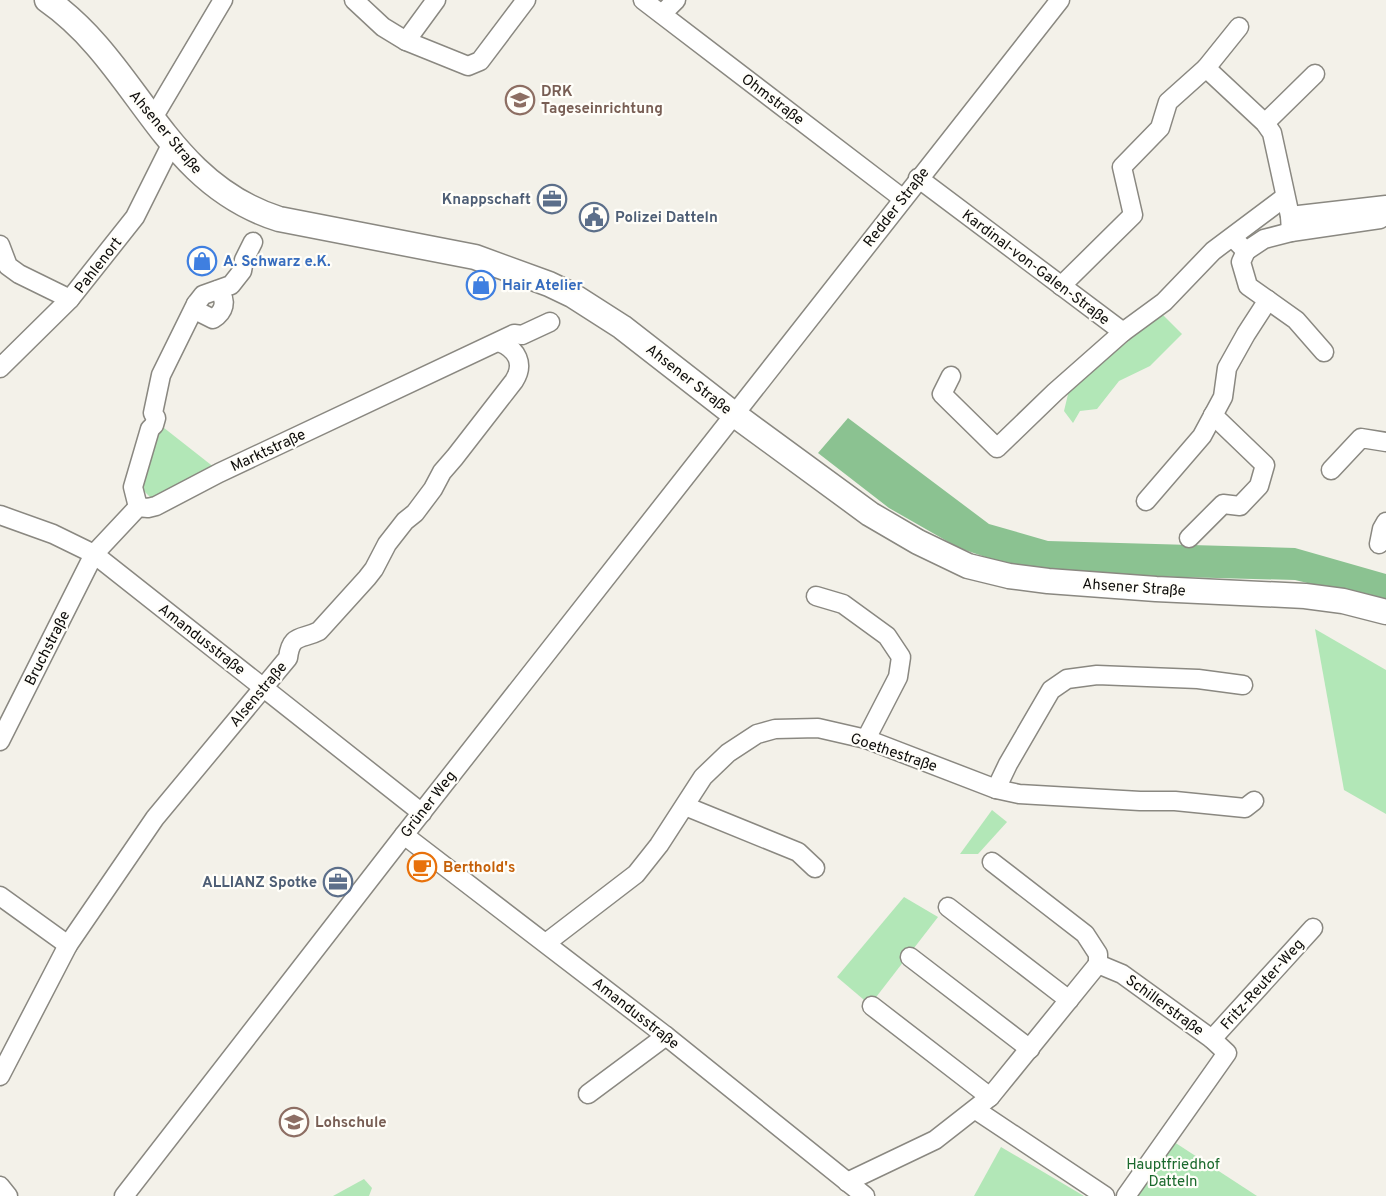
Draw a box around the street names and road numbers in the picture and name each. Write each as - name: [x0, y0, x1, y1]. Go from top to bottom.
- street label: Ohmstraße: [737, 70, 807, 130]
- street label: Ahsener Straße: [124, 87, 205, 179]
- street label: Redder Straße: [860, 164, 934, 252]
- street label: Kardinal-von-Galen-Straße: [957, 206, 1113, 330]
- street label: Pahlenort: [71, 234, 127, 298]
- street label: Ahsener Straße: [641, 341, 735, 420]
- street label: Marktstraße: [228, 426, 309, 477]
- street label: Ahsener Straße: [1082, 575, 1186, 602]
- street label: Amandusstraße: [154, 600, 248, 680]
- street label: Bruchstraße: [21, 608, 75, 689]
- street label: Alsenstraße: [226, 658, 292, 731]
- street label: Goethestraße: [848, 730, 939, 777]
- street label: Grüner Weg: [397, 768, 461, 842]
- street label: Fritz-Reuter-Weg: [1217, 936, 1309, 1034]
- street label: Schillerstraße: [1121, 971, 1207, 1041]
- street label: Amandusstraße: [588, 974, 682, 1054]

